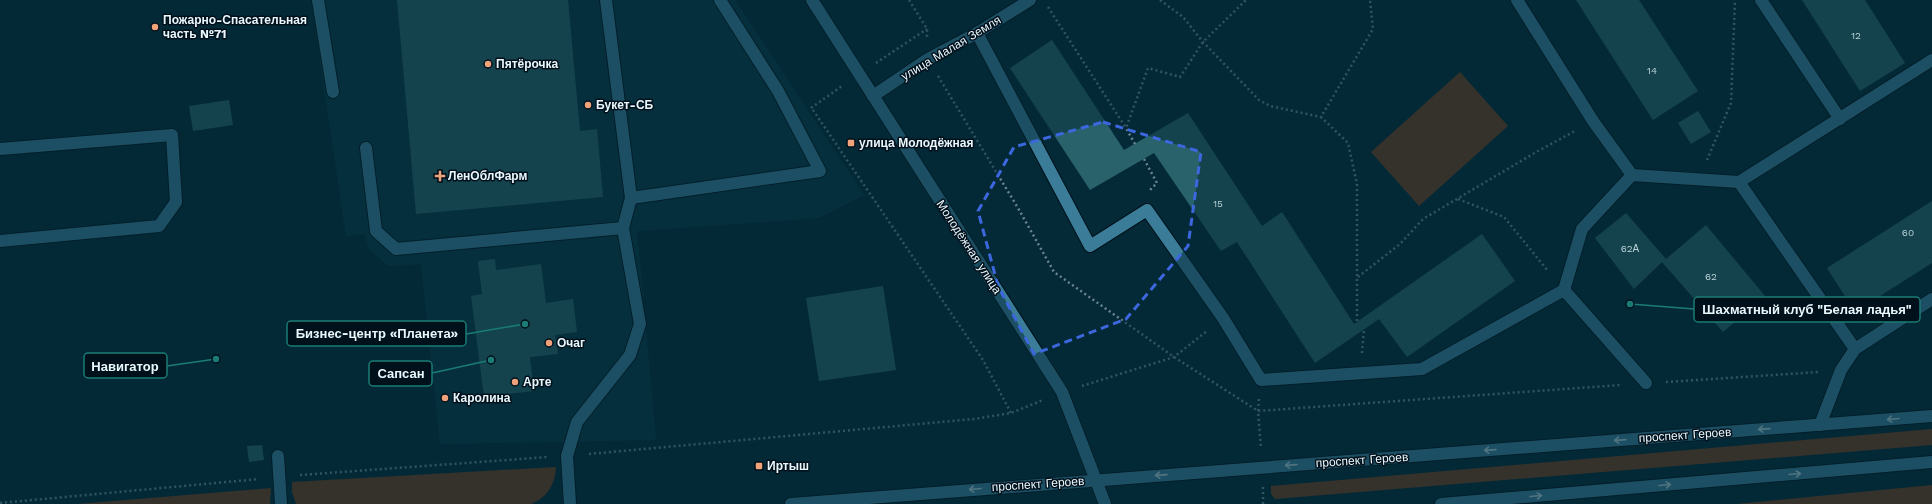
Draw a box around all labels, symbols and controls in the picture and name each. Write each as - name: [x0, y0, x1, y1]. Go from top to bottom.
- place label: Пожарно-Спасательная часть №71: [163, 13, 307, 41]
- street label: улица Малая Земля: [899, 13, 1003, 83]
- marker: Пожарно-Спасательная часть №71: [150, 22, 160, 32]
- house number: 12: [1851, 30, 1861, 41]
- place label: Пятёрочка: [496, 57, 559, 71]
- marker: Пятёрочка: [483, 59, 493, 69]
- house number: 14: [1647, 65, 1657, 76]
- place label: Букет-СБ: [596, 98, 654, 112]
- marker: Букет-СБ: [583, 100, 593, 110]
- place label: улица Молодёжная: [859, 136, 974, 150]
- marker: улица Молодёжная: [846, 138, 856, 148]
- place label: ЛенОблФарм: [448, 169, 528, 183]
- marker: ЛенОблФарм: [435, 171, 445, 181]
- street label: Молодёжная улица: [934, 198, 1005, 297]
- house number: 15: [1213, 198, 1223, 209]
- house number: 60: [1902, 227, 1914, 238]
- house number: 62А: [1621, 243, 1640, 254]
- house number: 62: [1705, 271, 1717, 282]
- callout: Шахматный клуб "Белая ладья": [1694, 297, 1920, 322]
- text: Шахматный клуб "Белая ладья": [1702, 302, 1912, 317]
- callout: Бизнес-центр «Планета»: [287, 321, 466, 346]
- text: Бизнес-центр «Планета»: [296, 326, 459, 341]
- place label: Очаг: [557, 336, 585, 350]
- marker: Очаг: [544, 338, 554, 348]
- callout: Навигатор: [84, 353, 167, 378]
- text: Навигатор: [91, 359, 159, 374]
- callout: Сапсан: [369, 361, 432, 386]
- text: Сапсан: [377, 366, 425, 381]
- place label: Арте: [523, 375, 552, 389]
- marker: Арте: [510, 377, 520, 387]
- place label: Каролина: [453, 391, 511, 405]
- marker: Каролина: [440, 393, 450, 403]
- one-way arrow: [1887, 416, 1900, 423]
- street label: проспект Героев: [1638, 425, 1732, 445]
- one-way arrow: [1758, 426, 1771, 433]
- one-way arrow: [1614, 437, 1627, 444]
- one-way arrow: [1484, 447, 1497, 454]
- street label: проспект Героев: [1315, 450, 1409, 470]
- place label: Иртыш: [767, 459, 809, 473]
- marker: Иртыш: [754, 461, 764, 471]
- one-way arrow: [1285, 462, 1298, 469]
- one-way arrow: [1788, 470, 1801, 477]
- one-way arrow: [1155, 472, 1168, 479]
- street label: проспект Героев: [991, 474, 1085, 494]
- one-way arrow: [1658, 481, 1671, 488]
- one-way arrow: [969, 485, 982, 493]
- one-way arrow: [1529, 492, 1542, 500]

